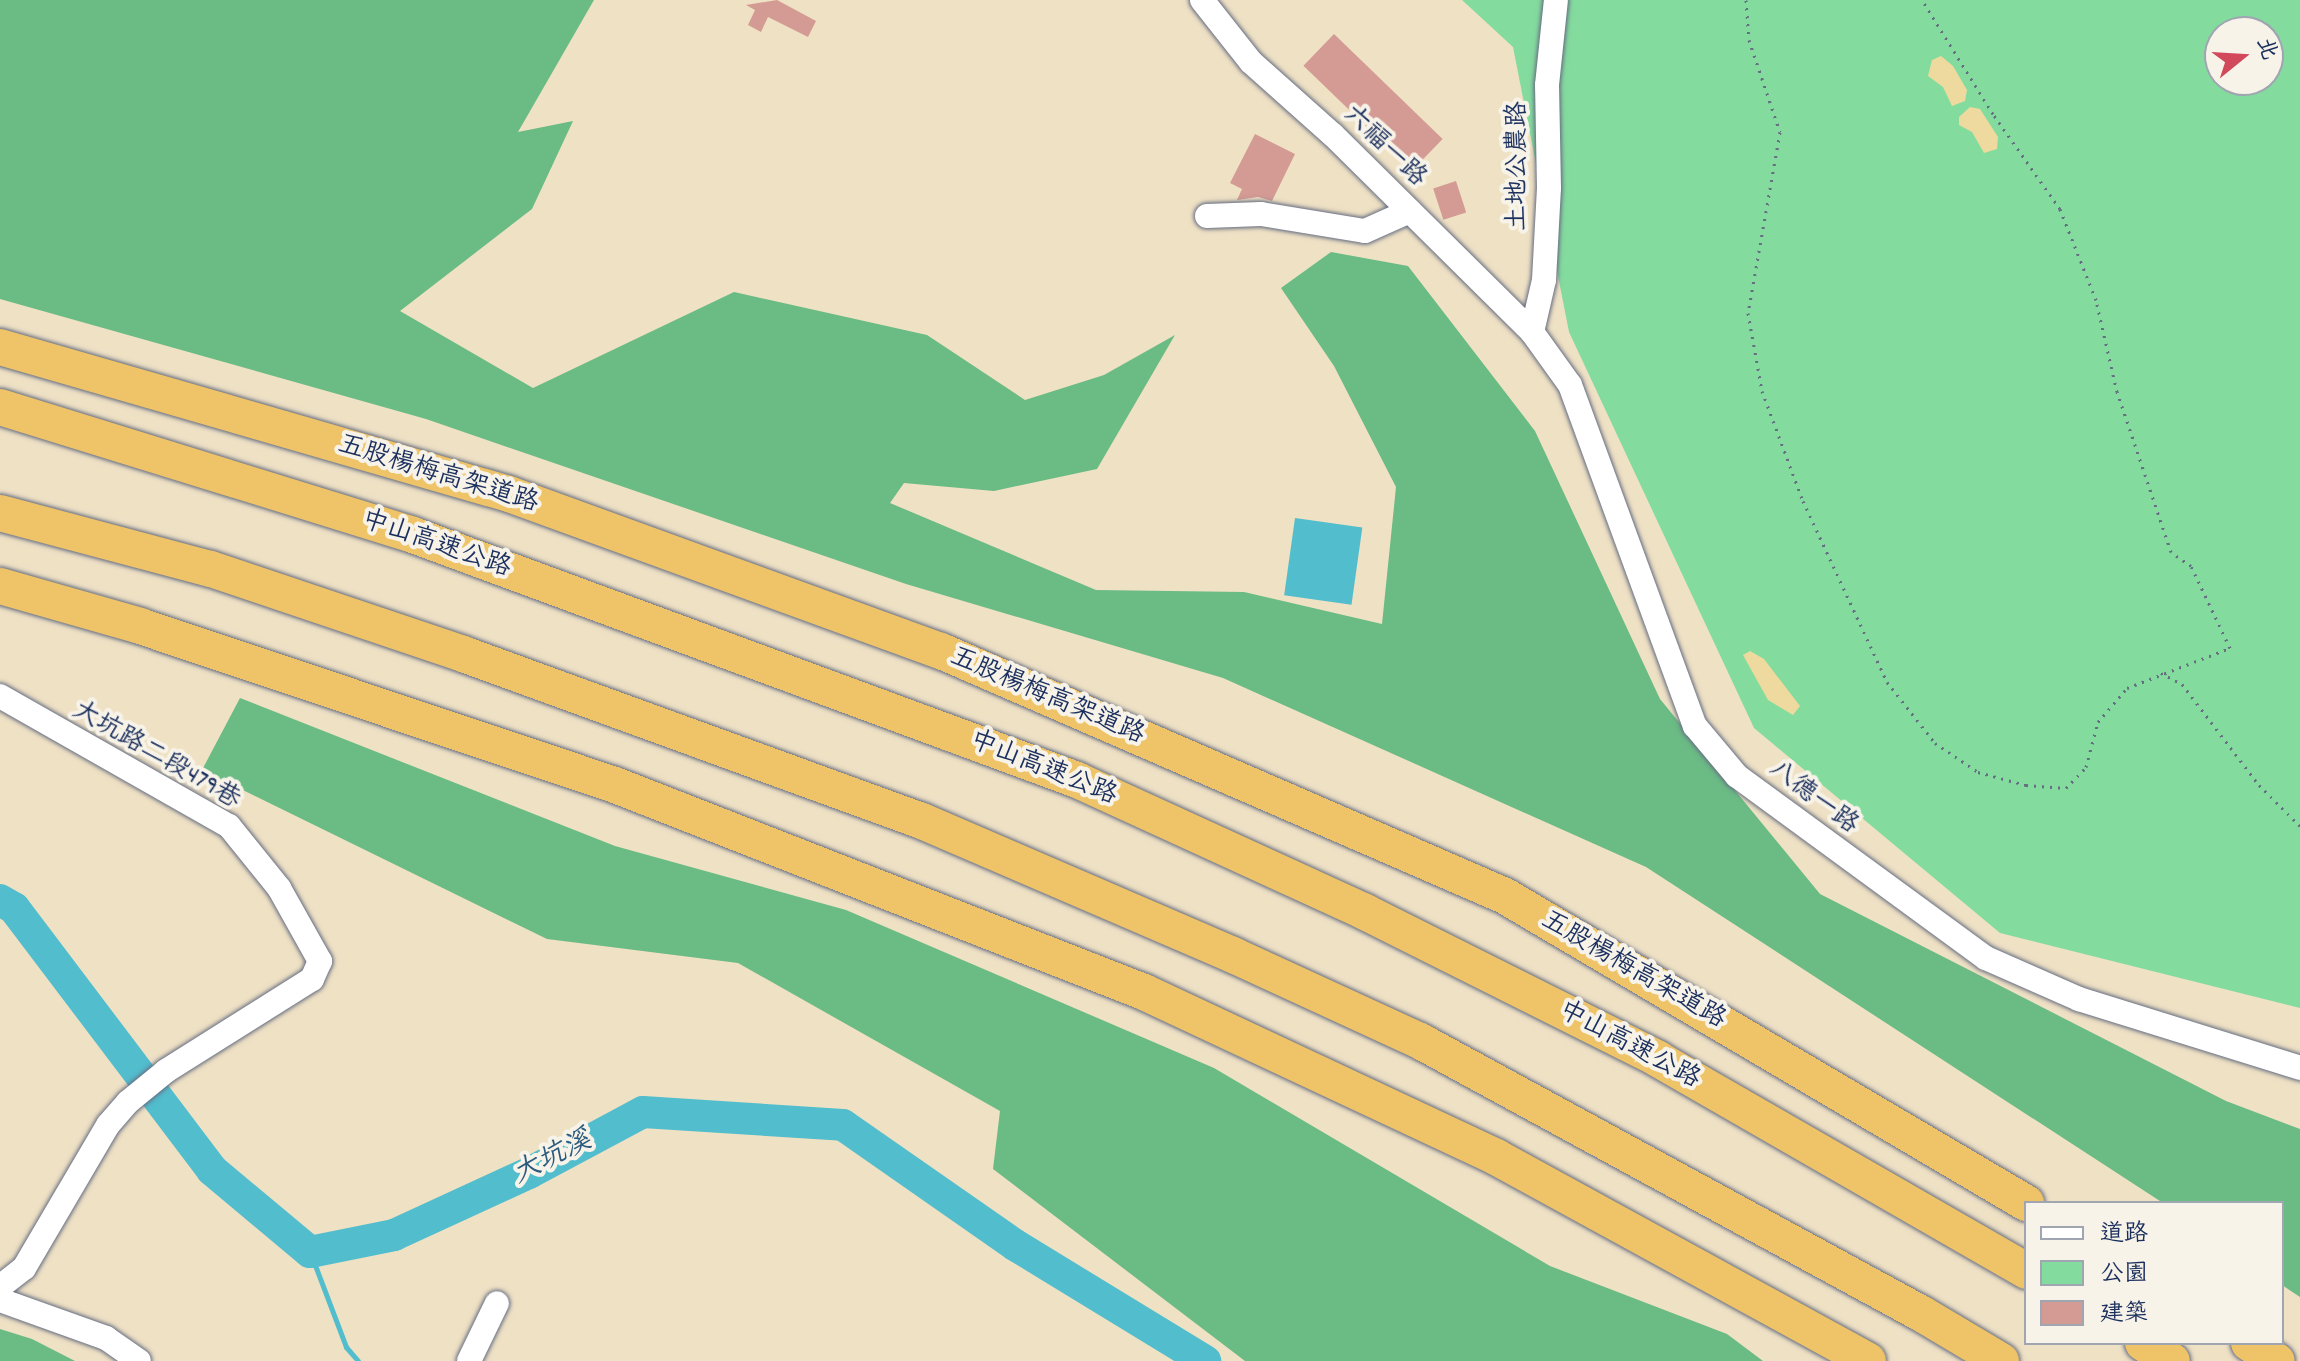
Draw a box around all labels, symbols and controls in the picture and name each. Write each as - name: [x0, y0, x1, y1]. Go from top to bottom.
- north arrow: [2204, 16, 2284, 96]
- text: 北: [2247, 34, 2284, 64]
- street label: 六福一路: [1336, 100, 1432, 194]
- street label: 土地公農路: [1503, 101, 1535, 231]
- street label: 五股楊梅高架道路: [334, 430, 542, 520]
- street label: 中山高速公路: [357, 505, 515, 585]
- street label: 五股楊梅高架道路: [945, 642, 1149, 752]
- street label: 大坑路二段479巷: [67, 695, 245, 817]
- street label: 中山高速公路: [965, 725, 1121, 813]
- street label: 八德一路: [1762, 754, 1864, 842]
- street label: 五股楊梅高架道路: [1535, 905, 1731, 1037]
- street label: 中山高速公路: [1553, 996, 1705, 1096]
- water label: 大坑溪: [508, 1125, 598, 1193]
- legend: [2024, 1201, 2284, 1345]
- text: 道路: [2100, 1218, 2148, 1252]
- text: 公園: [2100, 1258, 2148, 1292]
- text: 建築: [2100, 1298, 2148, 1332]

